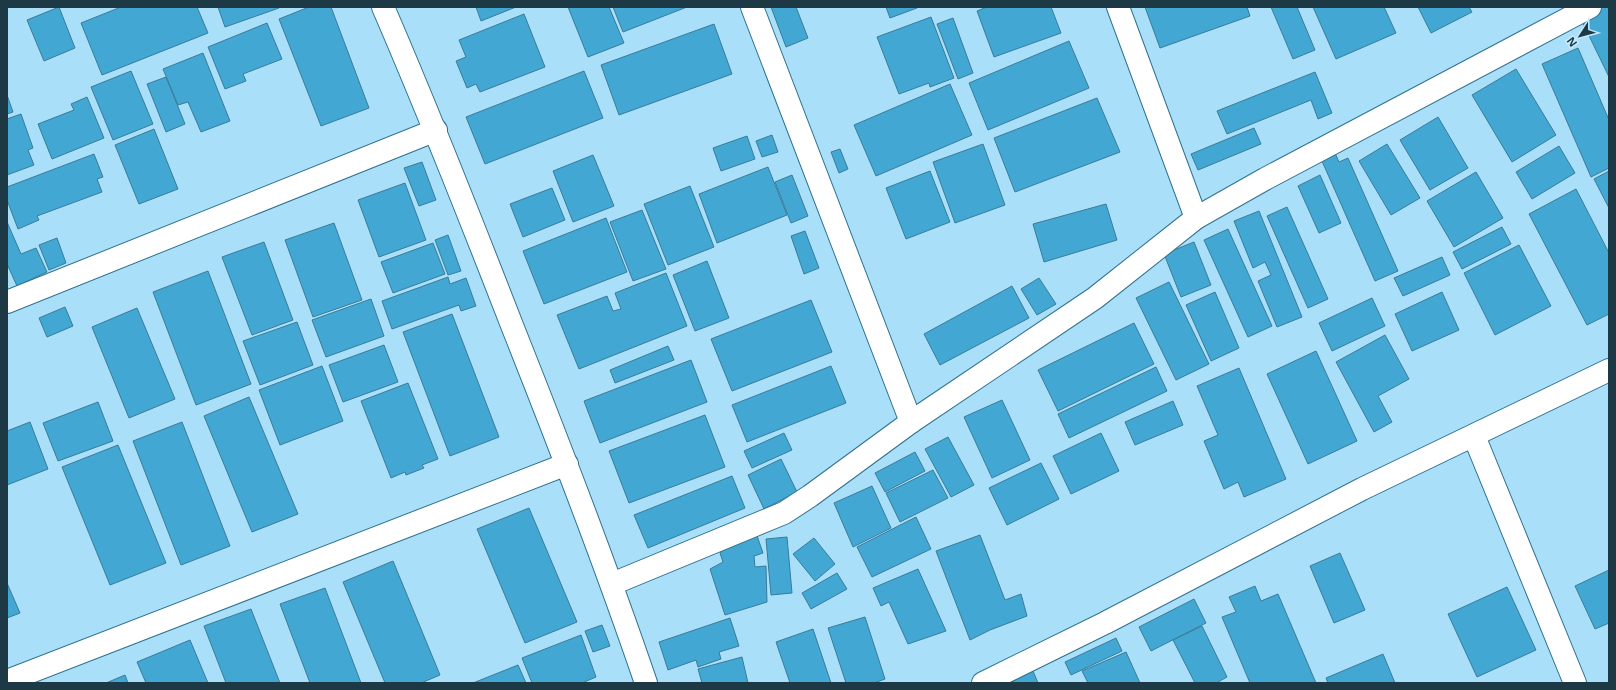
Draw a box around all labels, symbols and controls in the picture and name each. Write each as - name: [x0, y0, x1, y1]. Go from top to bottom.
- north arrow: [1560, 16, 1600, 56]
- text: N: [1563, 34, 1580, 50]

